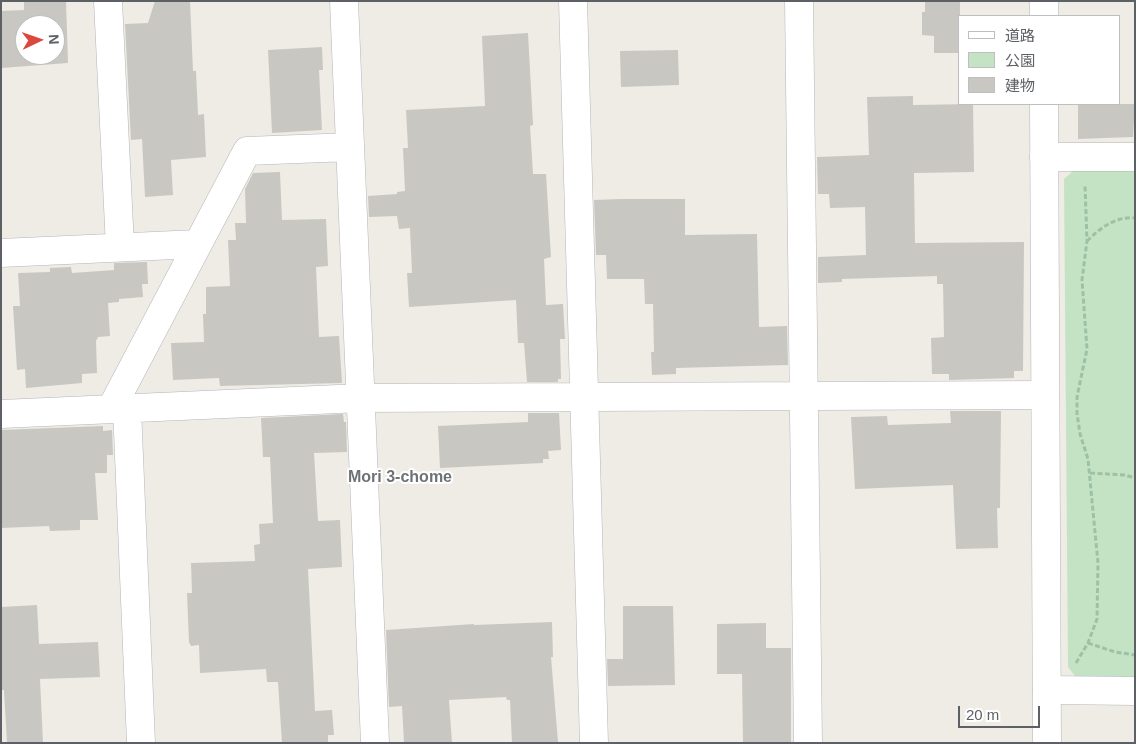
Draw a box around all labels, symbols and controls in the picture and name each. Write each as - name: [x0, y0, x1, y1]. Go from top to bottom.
- north arrow: [15, 15, 65, 65]
- legend: [958, 15, 1121, 105]
- text: 道路: [1005, 27, 1035, 44]
- text: N: [46, 34, 62, 45]
- text: 公園: [1005, 52, 1035, 69]
- text: 建物: [1005, 77, 1035, 94]
- district label: Mori 3-chome: [348, 468, 452, 488]
- scale bar: [961, 696, 1044, 728]
- text: 20 m: [966, 706, 999, 723]

